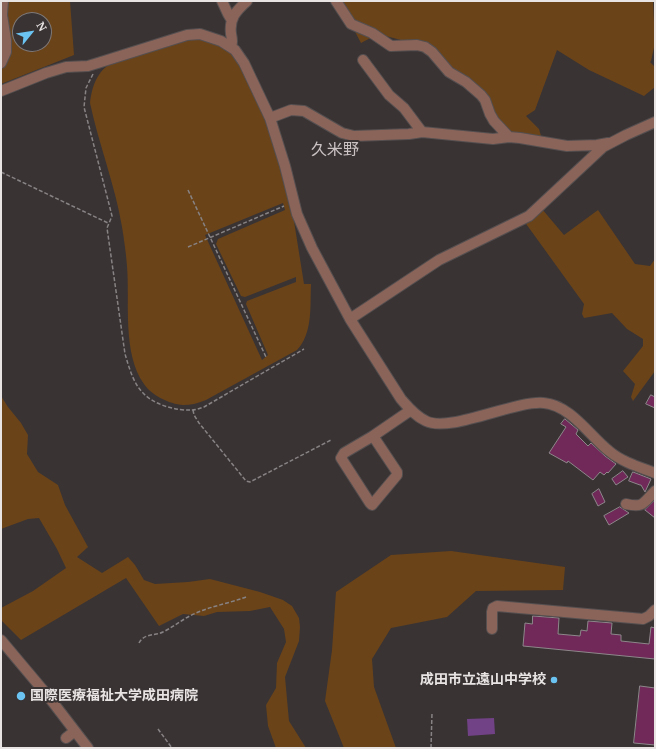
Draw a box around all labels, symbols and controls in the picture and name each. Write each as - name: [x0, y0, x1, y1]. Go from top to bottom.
- north arrow: [12, 12, 52, 52]
- text: N: [33, 19, 51, 34]
- district label: 久米野: [311, 140, 359, 160]
- place label: 成田市立遠山中学校: [420, 672, 546, 688]
- marker: 成田市立遠山中学校: [549, 675, 559, 685]
- place label: 国際医療福祉大学成田病院: [30, 688, 198, 704]
- marker: 国際医療福祉大学成田病院: [15, 690, 27, 702]

